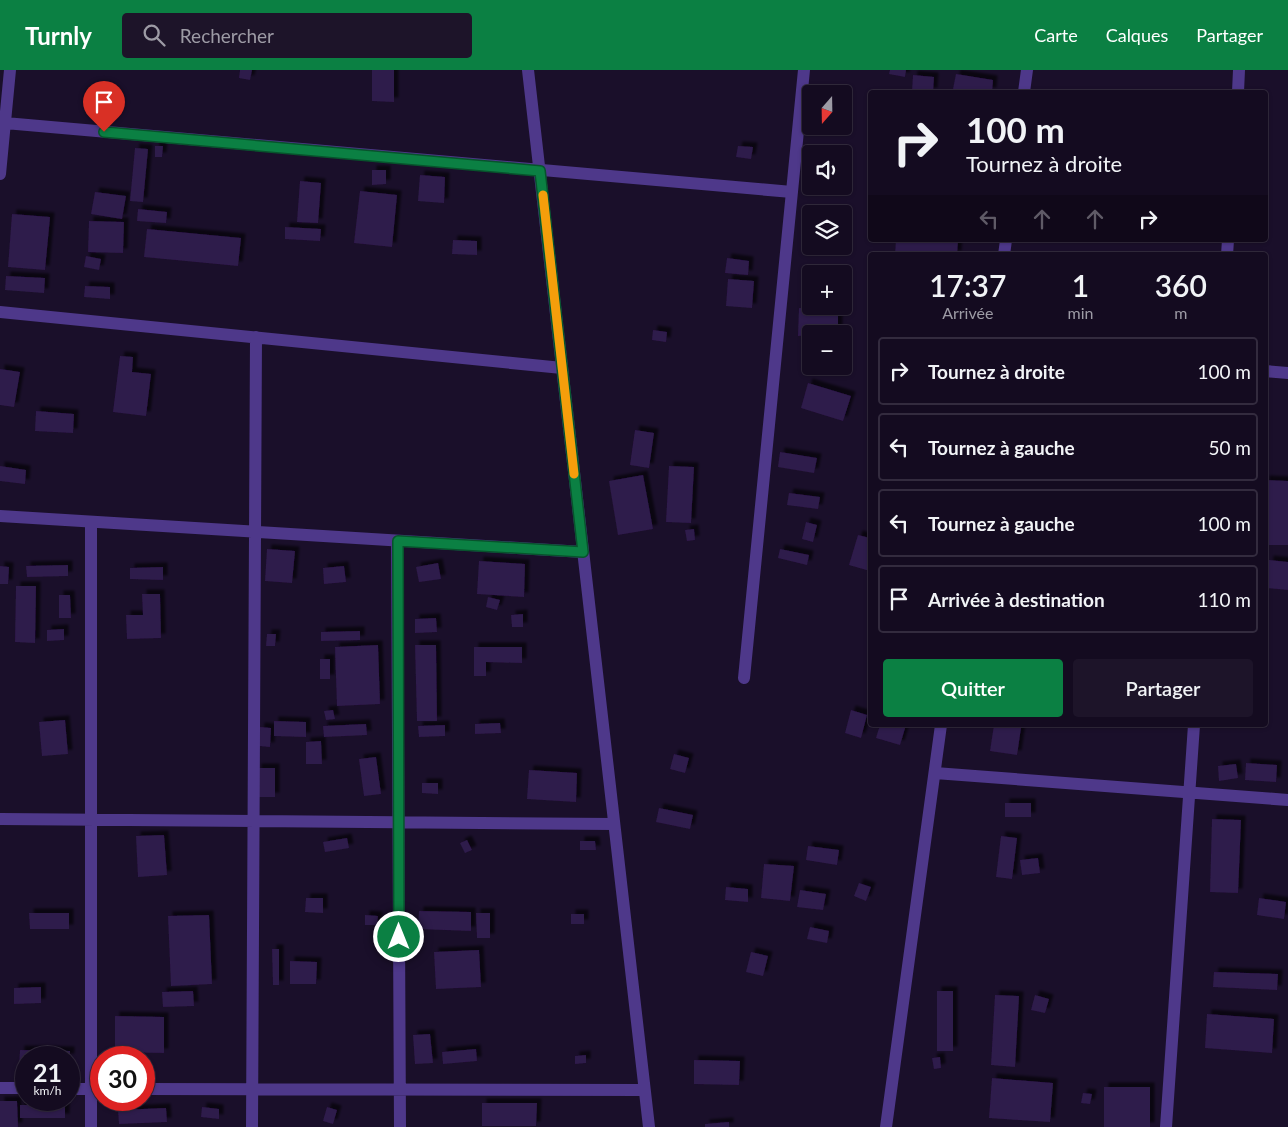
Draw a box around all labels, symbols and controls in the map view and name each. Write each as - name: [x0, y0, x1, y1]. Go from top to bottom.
- search box: [122, 13, 472, 58]
- text: Turnly: [25, 21, 92, 50]
- icon: search: [140, 21, 168, 49]
- text: Rechercher: [180, 24, 274, 47]
- text: Carte: [1034, 24, 1078, 46]
- text: Calques: [1106, 24, 1168, 46]
- text: Partager: [1196, 24, 1263, 46]
- pin: [83, 81, 125, 132]
- north arrow: [802, 85, 852, 135]
- map controls: [802, 85, 852, 375]
- icon: arrive: [90, 88, 118, 116]
- text: 100 m: [966, 108, 1065, 150]
- icon: right: [883, 110, 948, 175]
- button: sound: [802, 145, 852, 195]
- text: Tournez à droite: [966, 150, 1122, 177]
- button: layers: [802, 205, 852, 255]
- icon: left: [975, 205, 1003, 233]
- icon: ahead: [1028, 205, 1056, 233]
- icon: ahead: [1081, 205, 1109, 233]
- icon: right: [1134, 205, 1162, 233]
- button: +: [802, 265, 852, 315]
- text: 17:37: [929, 267, 1006, 303]
- text: 1: [1072, 267, 1089, 303]
- text: 360: [1155, 267, 1207, 303]
- text: Arrivée: [942, 303, 993, 322]
- text: min: [1068, 303, 1093, 322]
- text: m: [1174, 303, 1187, 322]
- button: −: [802, 325, 852, 375]
- icon: right: [885, 357, 913, 385]
- text: Tournez à droite: [928, 360, 1065, 383]
- text: 100 m: [1197, 360, 1251, 383]
- icon: left: [885, 433, 913, 461]
- text: Tournez à gauche: [928, 436, 1075, 459]
- text: 50 m: [1208, 436, 1251, 459]
- icon: left: [885, 509, 913, 537]
- text: Tournez à gauche: [928, 512, 1075, 535]
- text: 100 m: [1197, 512, 1251, 535]
- icon: arrive: [885, 585, 913, 613]
- text: Arrivée à destination: [928, 588, 1105, 611]
- text: 110 m: [1197, 588, 1251, 611]
- button: Quitter: [883, 659, 1063, 717]
- button: Partager: [1073, 659, 1253, 717]
- position arrow: [372, 910, 424, 962]
- speed limit sign: 30: [90, 1046, 155, 1111]
- text: 21: [33, 1057, 62, 1087]
- text: km/h: [33, 1083, 62, 1098]

